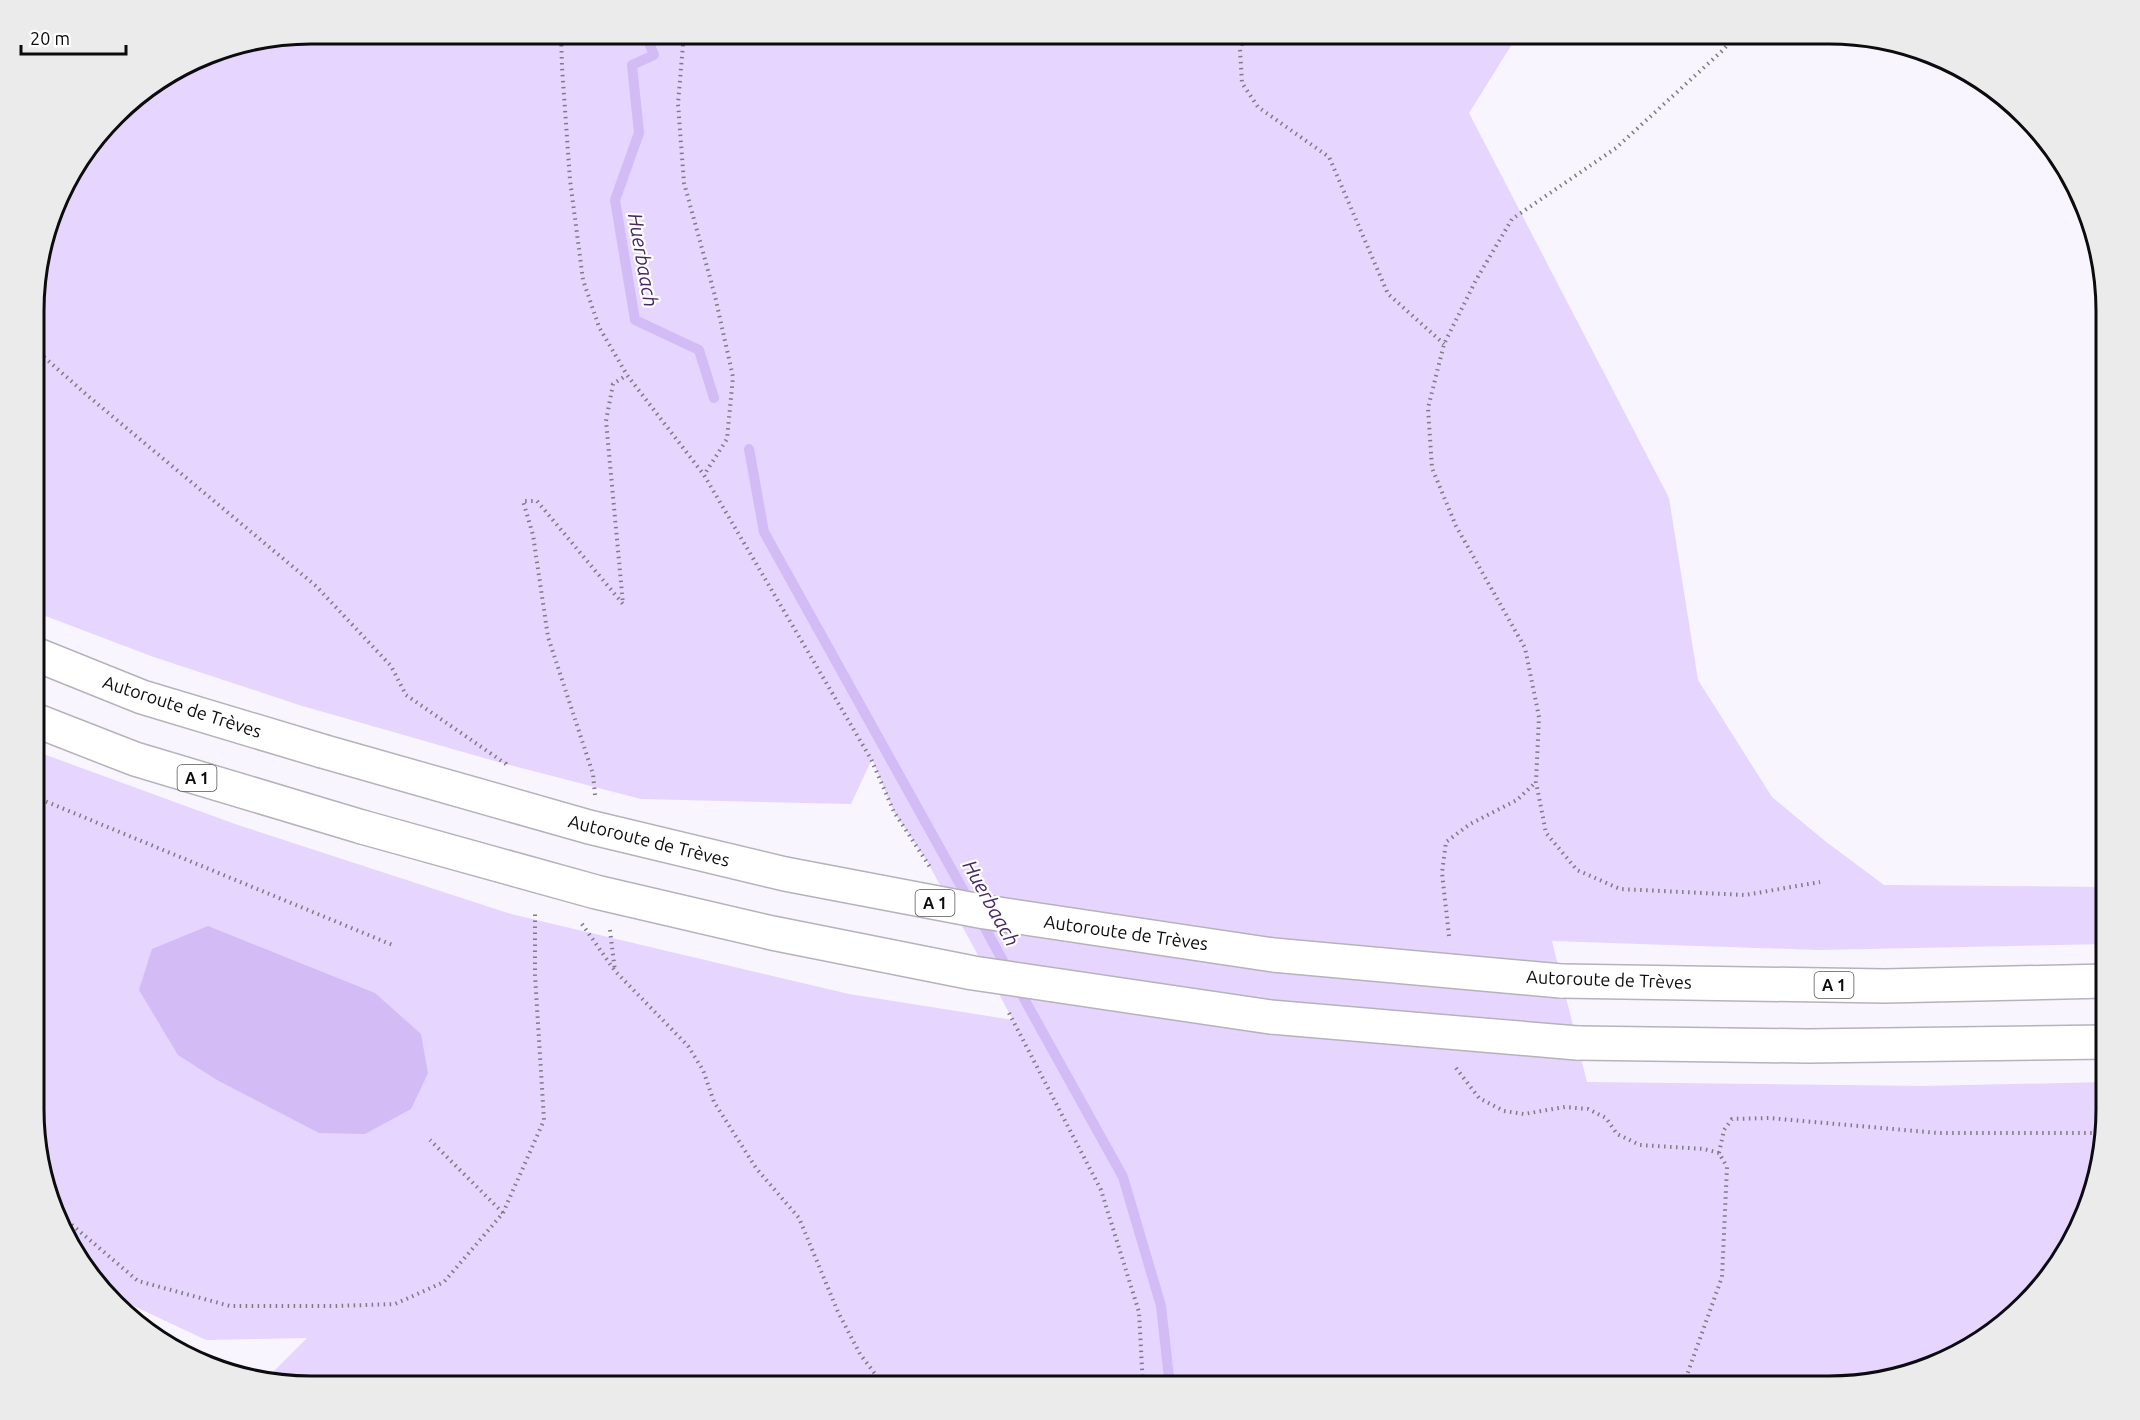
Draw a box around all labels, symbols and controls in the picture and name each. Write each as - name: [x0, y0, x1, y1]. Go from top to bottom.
- scale bar: [21, 18, 126, 56]
- text: 20 m: [30, 28, 70, 48]
- water label: Huerbaach: [624, 211, 663, 309]
- street label: Autoroute de Trèves: [101, 671, 264, 741]
- road number: A 1: [178, 765, 216, 791]
- street label: Autoroute de Trèves: [567, 810, 732, 870]
- water label: Huerbaach: [958, 856, 1024, 950]
- road number: A 1: [916, 890, 954, 916]
- street label: Autoroute de Trèves: [1043, 911, 1210, 953]
- street label: Autoroute de Trèves: [1526, 966, 1692, 992]
- road number: A 1: [1814, 972, 1854, 998]

